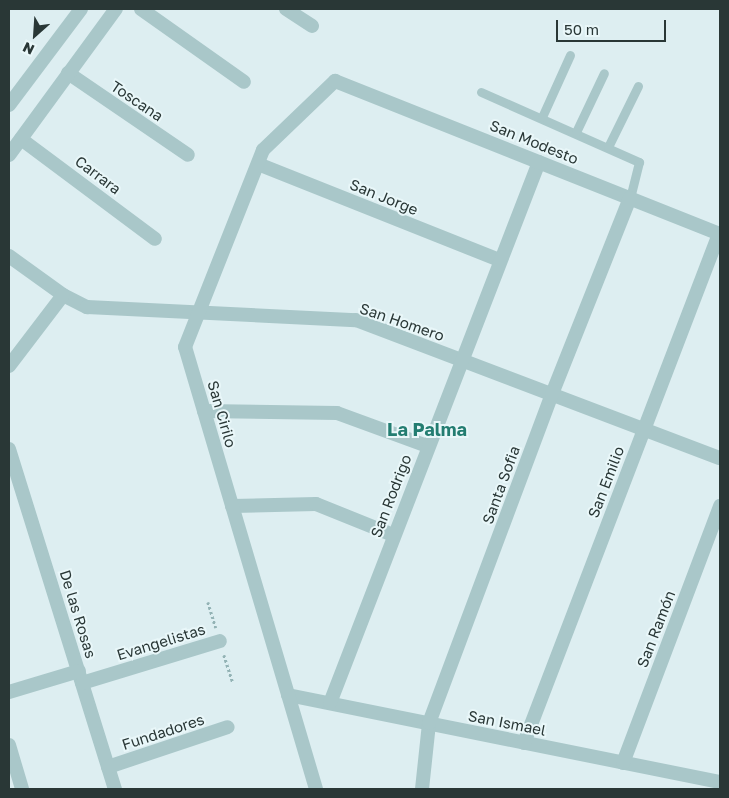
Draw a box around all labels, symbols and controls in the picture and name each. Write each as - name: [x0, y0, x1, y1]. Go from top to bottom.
- north arrow: [10, 10, 60, 60]
- scale bar: [559, 10, 669, 42]
- text: 50 m: [564, 20, 599, 38]
- text: N: [20, 39, 37, 59]
- street label: Toscana: [107, 77, 167, 125]
- street label: San Modesto: [487, 116, 581, 168]
- street label: Carrara: [71, 152, 125, 198]
- street label: San Jorge: [347, 175, 421, 219]
- street label: San Homero: [357, 299, 447, 345]
- street label: San Cirilo: [204, 378, 240, 450]
- district label: La Palma: [387, 418, 467, 440]
- street label: Santa Sofia: [479, 443, 523, 527]
- street label: San Emilio: [584, 444, 628, 520]
- street label: San Rodrigo: [367, 452, 415, 540]
- street label: De las Rosas: [56, 568, 100, 660]
- street label: San Ramón: [633, 588, 679, 670]
- street label: Evangelistas: [114, 620, 208, 664]
- street label: San Ismael: [467, 707, 547, 739]
- street label: Fundadores: [120, 710, 206, 754]

